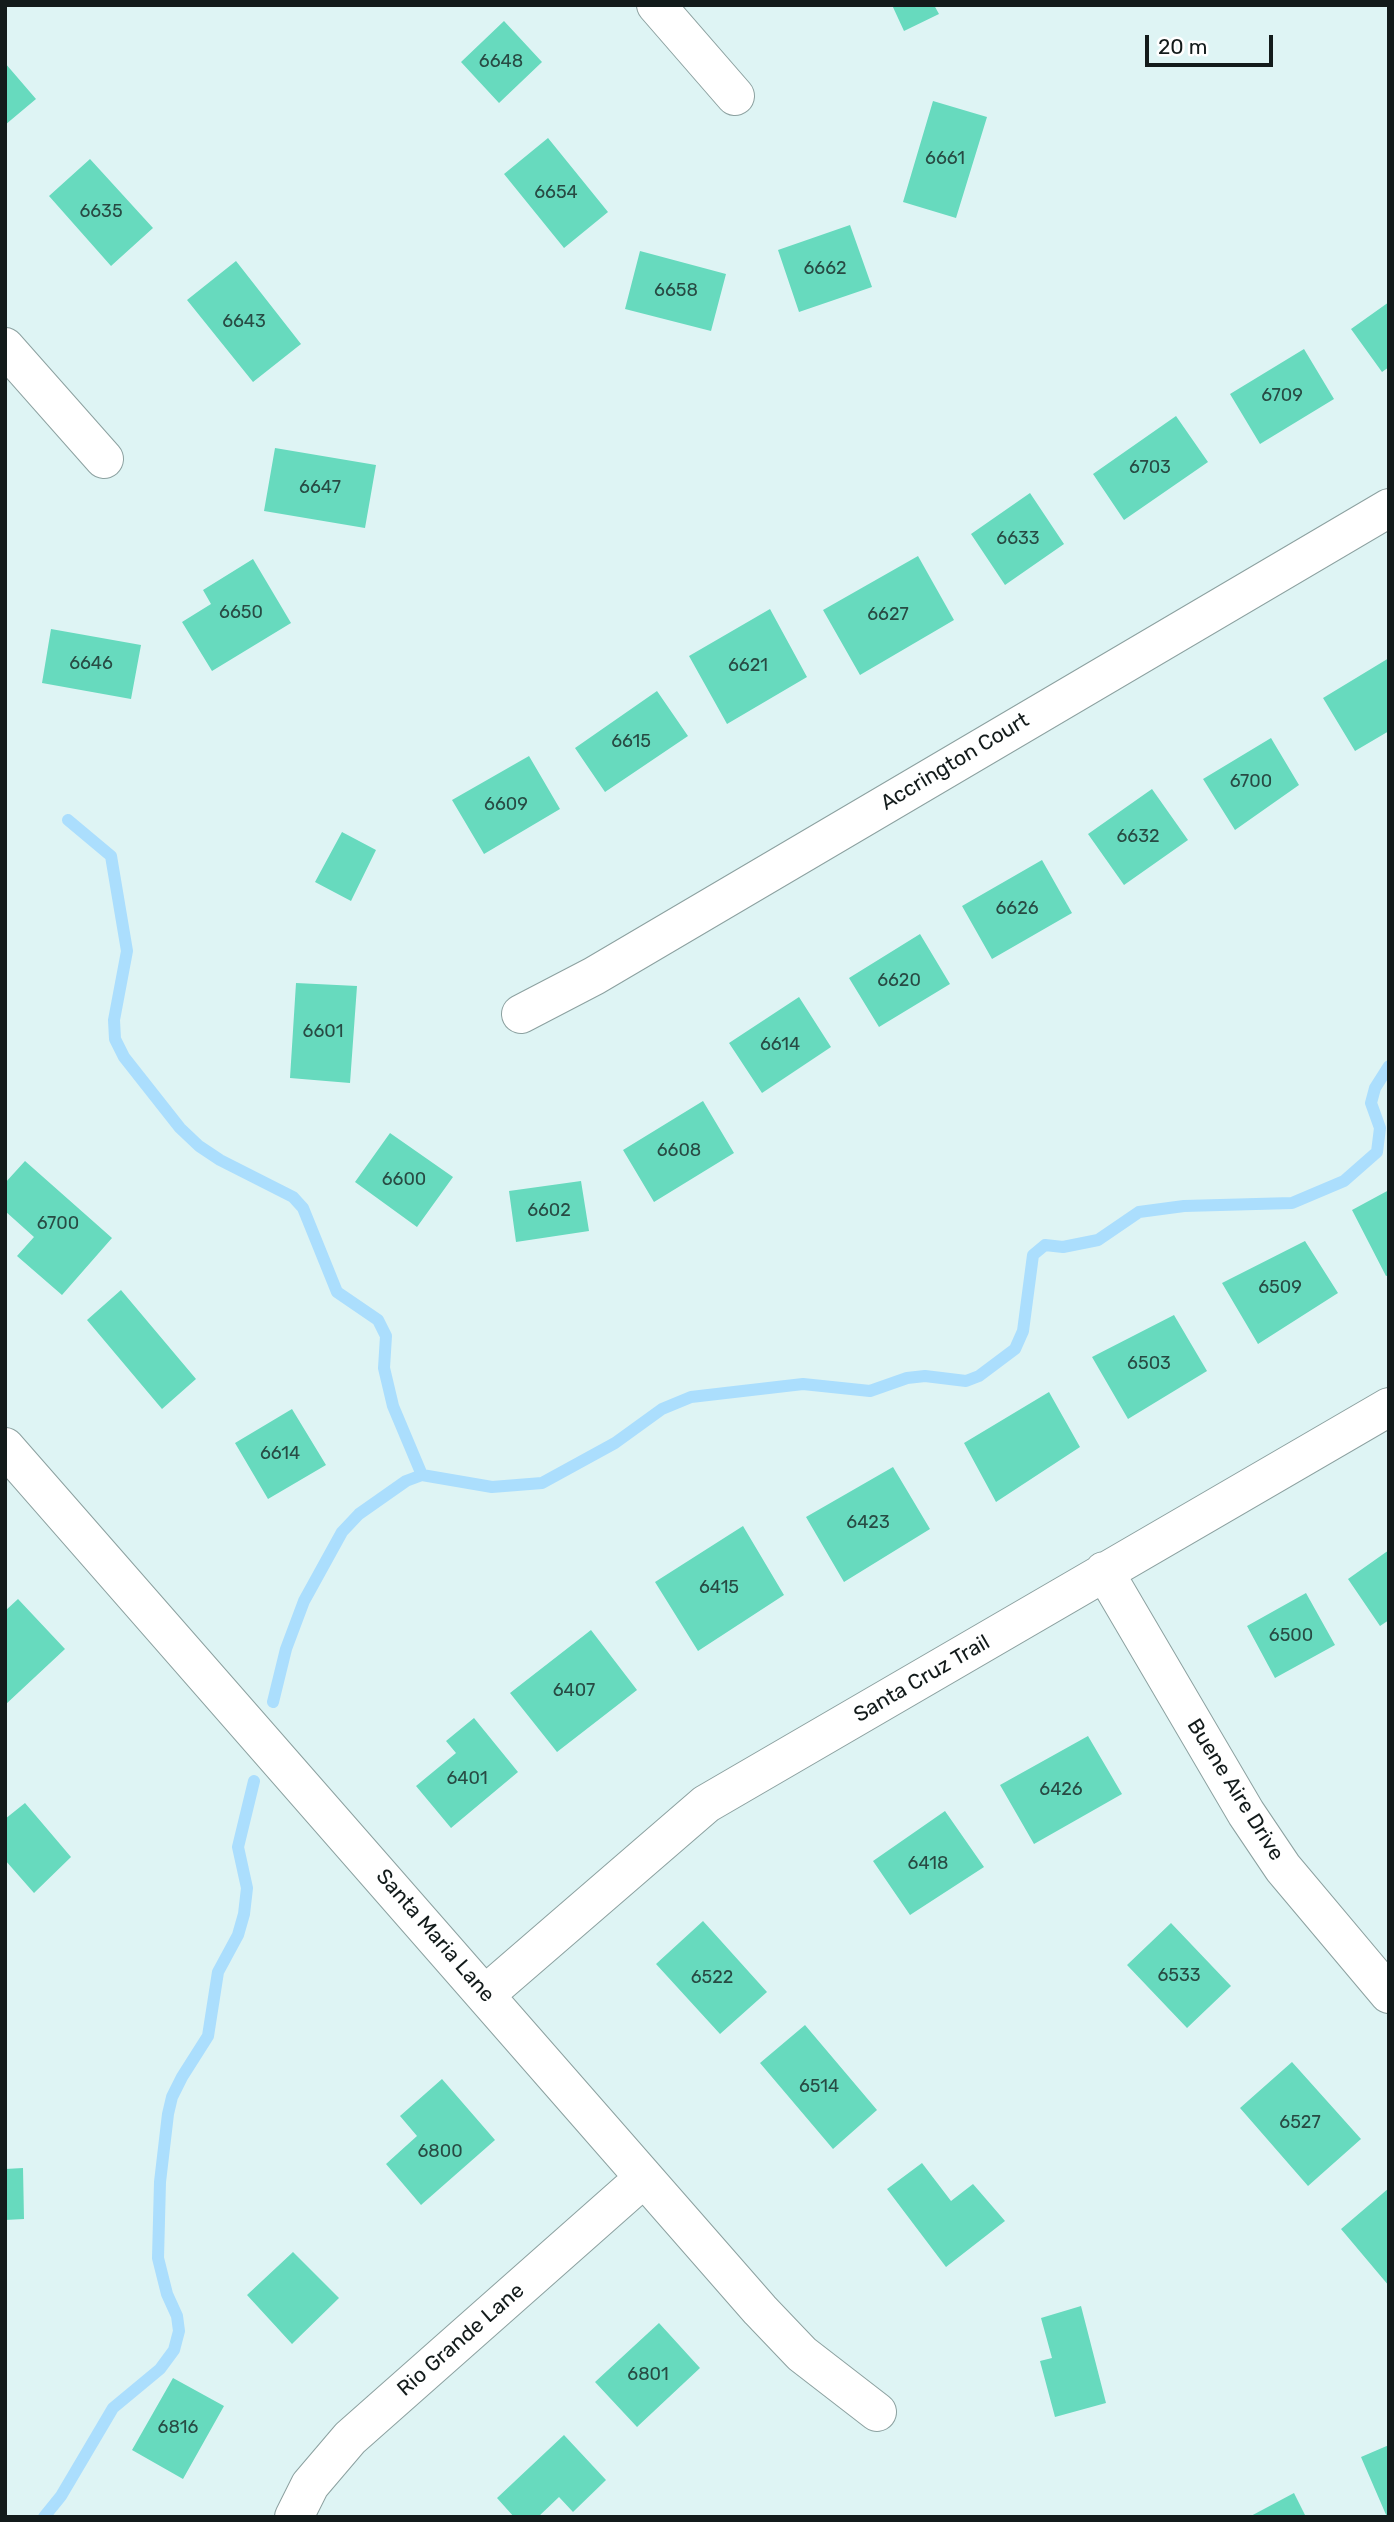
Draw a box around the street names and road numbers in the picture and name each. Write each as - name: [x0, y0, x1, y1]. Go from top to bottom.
- street label: Accrington Court: [876, 708, 1034, 816]
- street label: Santa Cruz Trail: [850, 1630, 994, 1728]
- street label: Buene Aire Drive: [1181, 1714, 1289, 1866]
- street label: Santa Maria Lane: [370, 1864, 500, 2008]
- street label: Rio Grande Lane: [392, 2278, 530, 2402]

